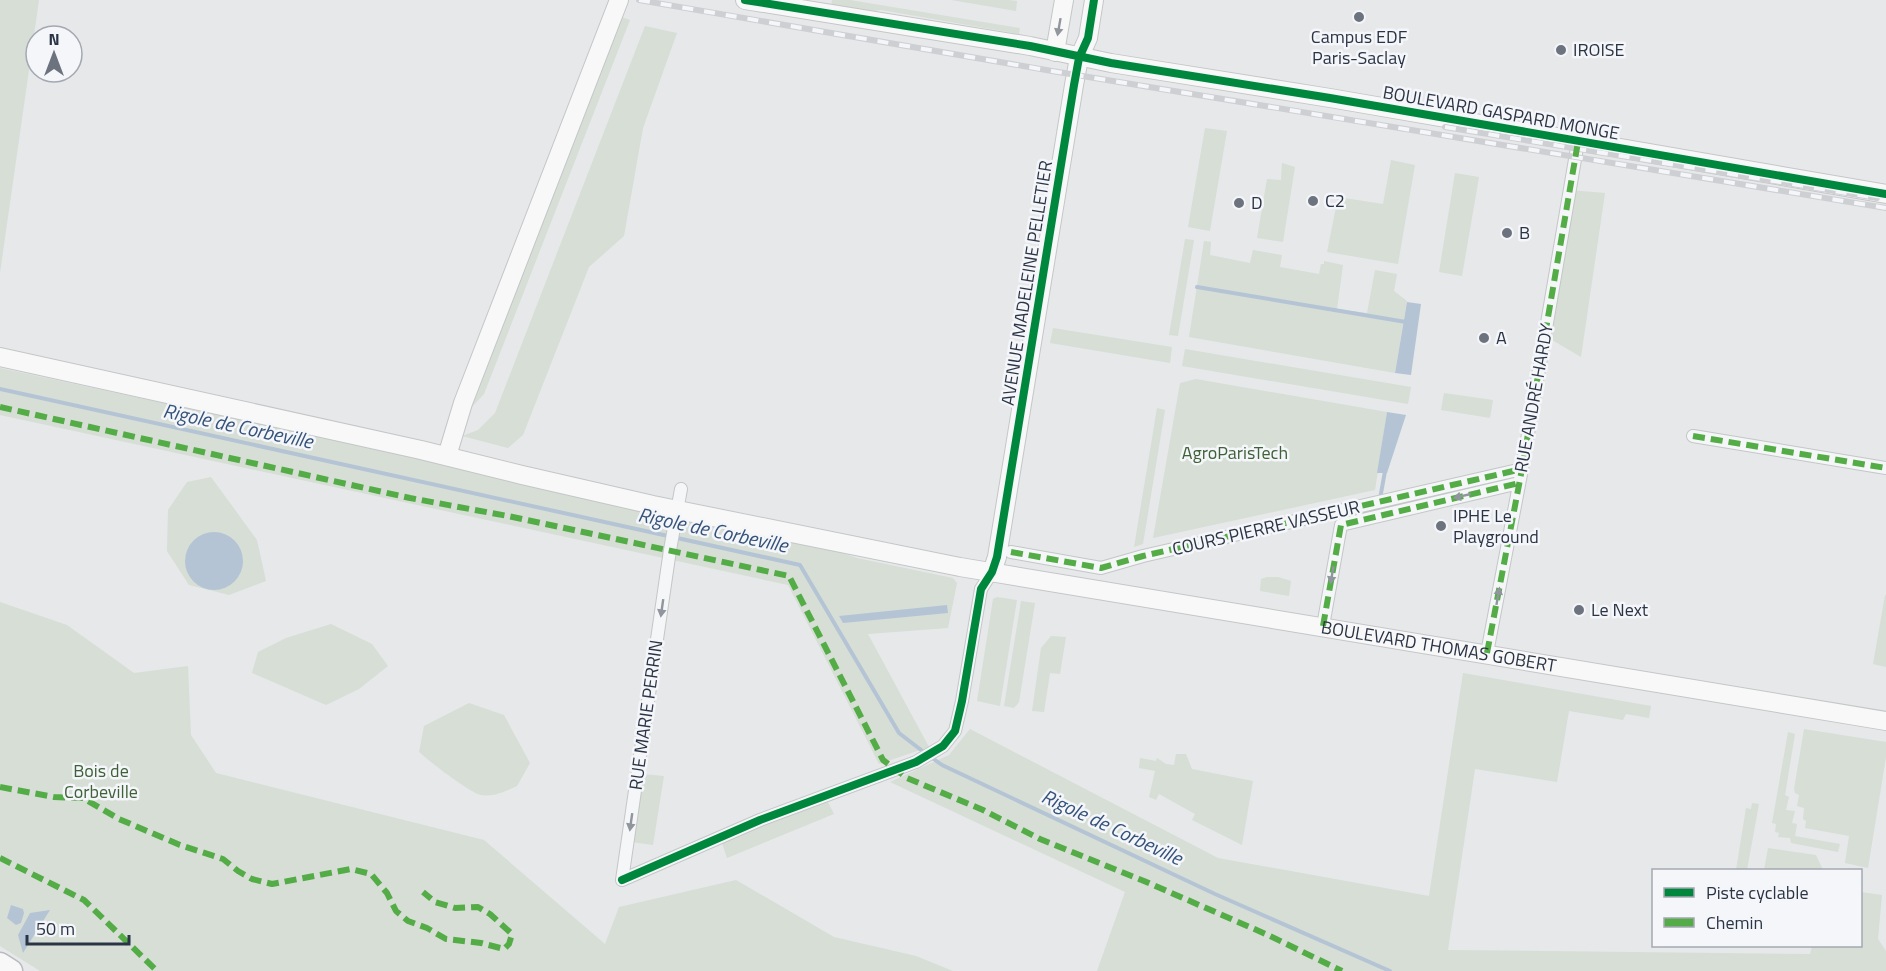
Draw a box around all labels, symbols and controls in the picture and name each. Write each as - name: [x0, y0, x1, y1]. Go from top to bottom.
- marker: Campus EDF Paris-Saclay: [1352, 10, 1366, 24]
- one-way arrow: [1054, 18, 1063, 37]
- place label: Campus EDF Paris-Saclay: [1311, 23, 1407, 71]
- north arrow: [24, 24, 84, 84]
- text: N: [48, 27, 60, 51]
- place label: IROISE: [1573, 36, 1625, 63]
- marker: IROISE: [1554, 43, 1568, 57]
- street label: BOULEVARD GASPARD MONGE: [1381, 78, 1621, 147]
- street label: AVENUE MADELEINE PELLETIER: [994, 159, 1059, 407]
- place label: C2: [1325, 187, 1345, 214]
- place label: D: [1251, 189, 1263, 216]
- marker: C2: [1306, 194, 1320, 208]
- marker: D: [1232, 196, 1246, 210]
- place label: B: [1519, 219, 1530, 246]
- marker: B: [1500, 226, 1514, 240]
- street label: RUE ANDRÉ HARDY: [1507, 321, 1560, 475]
- place label: A: [1496, 324, 1507, 351]
- marker: A: [1477, 331, 1491, 345]
- water label: Rigole de Corbeville: [160, 395, 318, 457]
- park label: AgroParisTech: [1182, 439, 1288, 466]
- one-way arrow: [1453, 492, 1472, 502]
- street label: COURS PIERRE VASSEUR: [1169, 493, 1362, 562]
- water label: Rigole de Corbeville: [635, 499, 793, 561]
- place label: IPHE Le Playground: [1453, 502, 1539, 550]
- marker: IPHE Le Playground: [1434, 519, 1448, 533]
- one-way arrow: [1327, 566, 1336, 585]
- one-way arrow: [1494, 586, 1503, 605]
- place label: Le Next: [1591, 596, 1649, 623]
- one-way arrow: [657, 599, 666, 618]
- marker: Le Next: [1572, 603, 1586, 617]
- street label: BOULEVARD THOMAS GOBERT: [1319, 613, 1559, 679]
- street label: RUE MARIE PERRIN: [622, 638, 669, 792]
- park label: Bois de Corbeville: [64, 757, 138, 805]
- water label: Rigole de Corbeville: [1037, 780, 1189, 874]
- one-way arrow: [626, 813, 635, 832]
- legend: [1652, 869, 1862, 947]
- text: Piste cyclable: [1706, 879, 1808, 906]
- scale bar: [27, 908, 129, 946]
- text: Chemin: [1706, 909, 1763, 936]
- text: 50 m: [36, 915, 75, 942]

